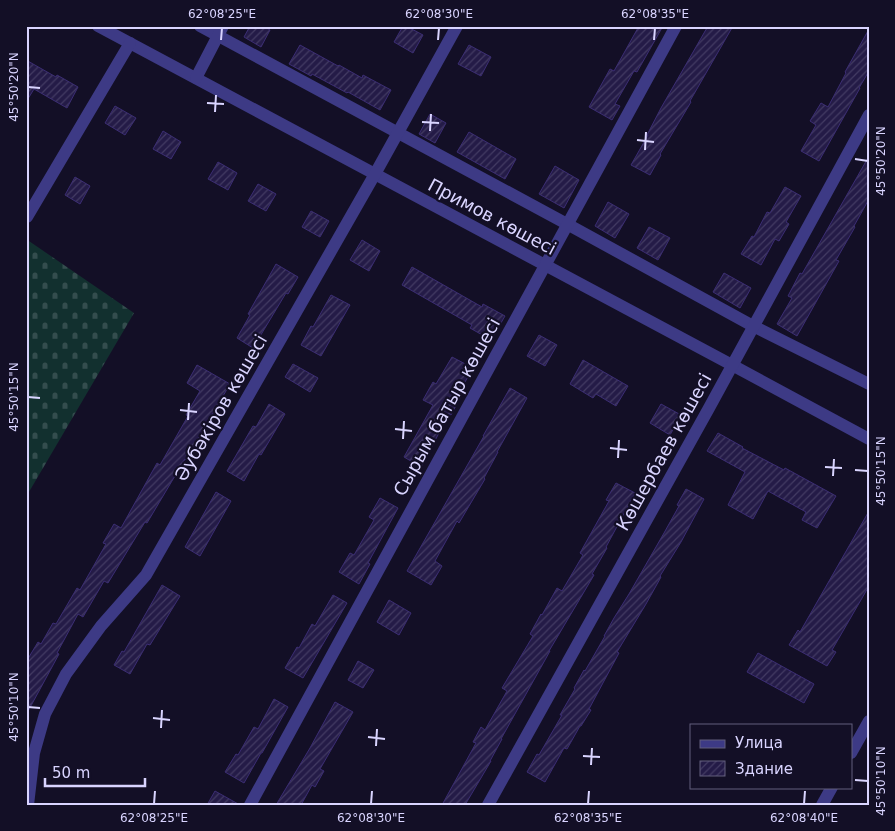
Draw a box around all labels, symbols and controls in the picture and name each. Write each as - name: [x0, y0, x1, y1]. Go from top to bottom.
- text: 62°08'25"E: [188, 7, 256, 21]
- text: 62°08'30"E: [405, 7, 473, 21]
- text: 62°08'35"E: [621, 7, 689, 21]
- text: 45°50'20"N: [7, 52, 21, 122]
- text: 45°50'20"N: [874, 126, 888, 196]
- street label: Примов көшесі: [425, 174, 560, 259]
- street label: Сырым батыр көшесі: [389, 314, 504, 499]
- street label: Әубәкіров көшесі: [170, 331, 271, 485]
- text: 45°50'15"N: [7, 362, 21, 432]
- street label: Көшербаев көшесі: [612, 369, 716, 534]
- text: 45°50'15"N: [874, 436, 888, 506]
- text: 45°50'10"N: [7, 672, 21, 742]
- legend: [690, 724, 852, 788]
- text: Улица: [735, 734, 783, 752]
- text: 45°50'10"N: [874, 746, 888, 816]
- scale bar: [45, 756, 145, 788]
- text: Здание: [735, 760, 793, 778]
- text: 50 m: [52, 764, 90, 782]
- text: 62°08'25"E: [120, 811, 188, 825]
- text: 62°08'30"E: [337, 811, 405, 825]
- text: 62°08'35"E: [554, 811, 622, 825]
- text: 62°08'40"E: [770, 811, 838, 825]

